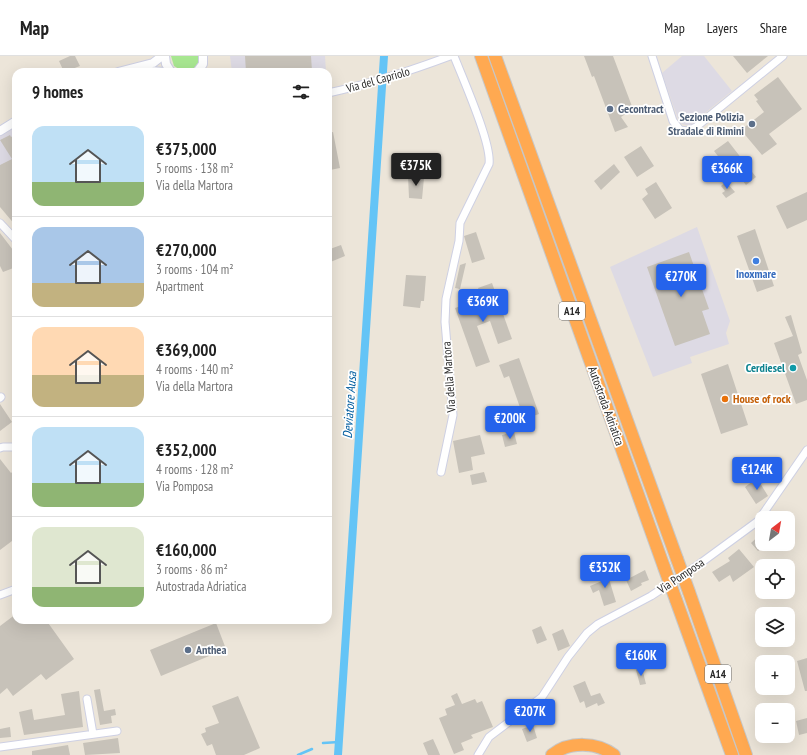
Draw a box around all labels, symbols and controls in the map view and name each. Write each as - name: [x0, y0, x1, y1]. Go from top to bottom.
- text: Map: [20, 16, 49, 40]
- text: Map: [664, 19, 685, 37]
- text: Layers: [707, 19, 738, 37]
- text: Share: [760, 19, 787, 37]
- street label: Via del Capriolo: [343, 63, 411, 96]
- text: 9 homes: [32, 81, 83, 103]
- icon: filters: [290, 81, 312, 103]
- place label: Gecontract: [618, 101, 664, 116]
- marker: Gecontract: [605, 104, 615, 114]
- place label: Sezione Polizia Stradale di Rimini: [668, 109, 744, 138]
- marker: Sezione Polizia Stradale di Rimini: [747, 119, 757, 129]
- text: €375,000: [156, 138, 217, 160]
- icon: home: [64, 142, 112, 190]
- pin: €375K: [388, 153, 444, 187]
- pin: €366K: [699, 156, 755, 190]
- text: €375K: [400, 157, 432, 174]
- text: 5 rooms · 138 m²: [156, 160, 234, 177]
- text: €366K: [711, 160, 743, 177]
- text: Via della Martora: [156, 177, 233, 194]
- text: €270,000: [156, 239, 217, 261]
- icon: home: [64, 243, 112, 291]
- marker: Inoxmare: [751, 256, 761, 266]
- text: 3 rooms · 104 m²: [156, 261, 234, 278]
- pin: €270K: [653, 264, 709, 298]
- place label: Inoxmare: [736, 266, 776, 281]
- text: €270K: [665, 268, 697, 285]
- text: Apartment: [156, 278, 204, 295]
- pin: €369K: [455, 289, 511, 323]
- text: €369K: [467, 293, 499, 310]
- road number: A14: [559, 302, 585, 320]
- text: €369,000: [156, 339, 217, 361]
- street label: Via della Martora: [439, 341, 459, 414]
- icon: home: [64, 343, 112, 391]
- place label: Cerdiesel: [746, 360, 785, 375]
- text: 4 rooms · 140 m²: [156, 361, 234, 378]
- marker: Cerdiesel: [788, 363, 798, 373]
- street label: Autostrada Adriatica: [585, 364, 628, 448]
- water label: Deviatore Ausa: [339, 370, 360, 439]
- text: Via della Martora: [156, 378, 233, 395]
- place label: House of rock: [733, 391, 791, 406]
- marker: House of rock: [720, 394, 730, 404]
- pin: €200K: [482, 406, 538, 440]
- text: €200K: [494, 410, 526, 427]
- text: €352,000: [156, 439, 217, 461]
- icon: home: [64, 443, 112, 491]
- pin: €124K: [729, 457, 785, 491]
- text: 4 rooms · 128 m²: [156, 461, 234, 478]
- text: €124K: [741, 461, 773, 478]
- text: Via Pomposa: [156, 478, 213, 495]
- north arrow: [755, 511, 795, 551]
- map controls: [755, 511, 795, 743]
- text: €160,000: [156, 539, 217, 561]
- icon: home: [64, 543, 112, 591]
- street label: Via Pomposa: [654, 554, 707, 597]
- pin: €352K: [577, 555, 633, 589]
- text: €352K: [589, 559, 621, 576]
- button: locate: [755, 559, 795, 599]
- text: 3 rooms · 86 m²: [156, 561, 228, 578]
- text: Autostrada Adriatica: [156, 578, 246, 595]
- button: layers: [755, 607, 795, 647]
- place label: Anthea: [195, 642, 226, 657]
- pin: €160K: [613, 643, 669, 677]
- marker: Anthea: [183, 645, 193, 655]
- text: €160K: [625, 647, 657, 664]
- button: +: [755, 655, 795, 695]
- road number: A14: [705, 665, 731, 683]
- pin: €207K: [502, 699, 558, 733]
- text: €207K: [514, 703, 546, 720]
- button: −: [755, 703, 795, 743]

